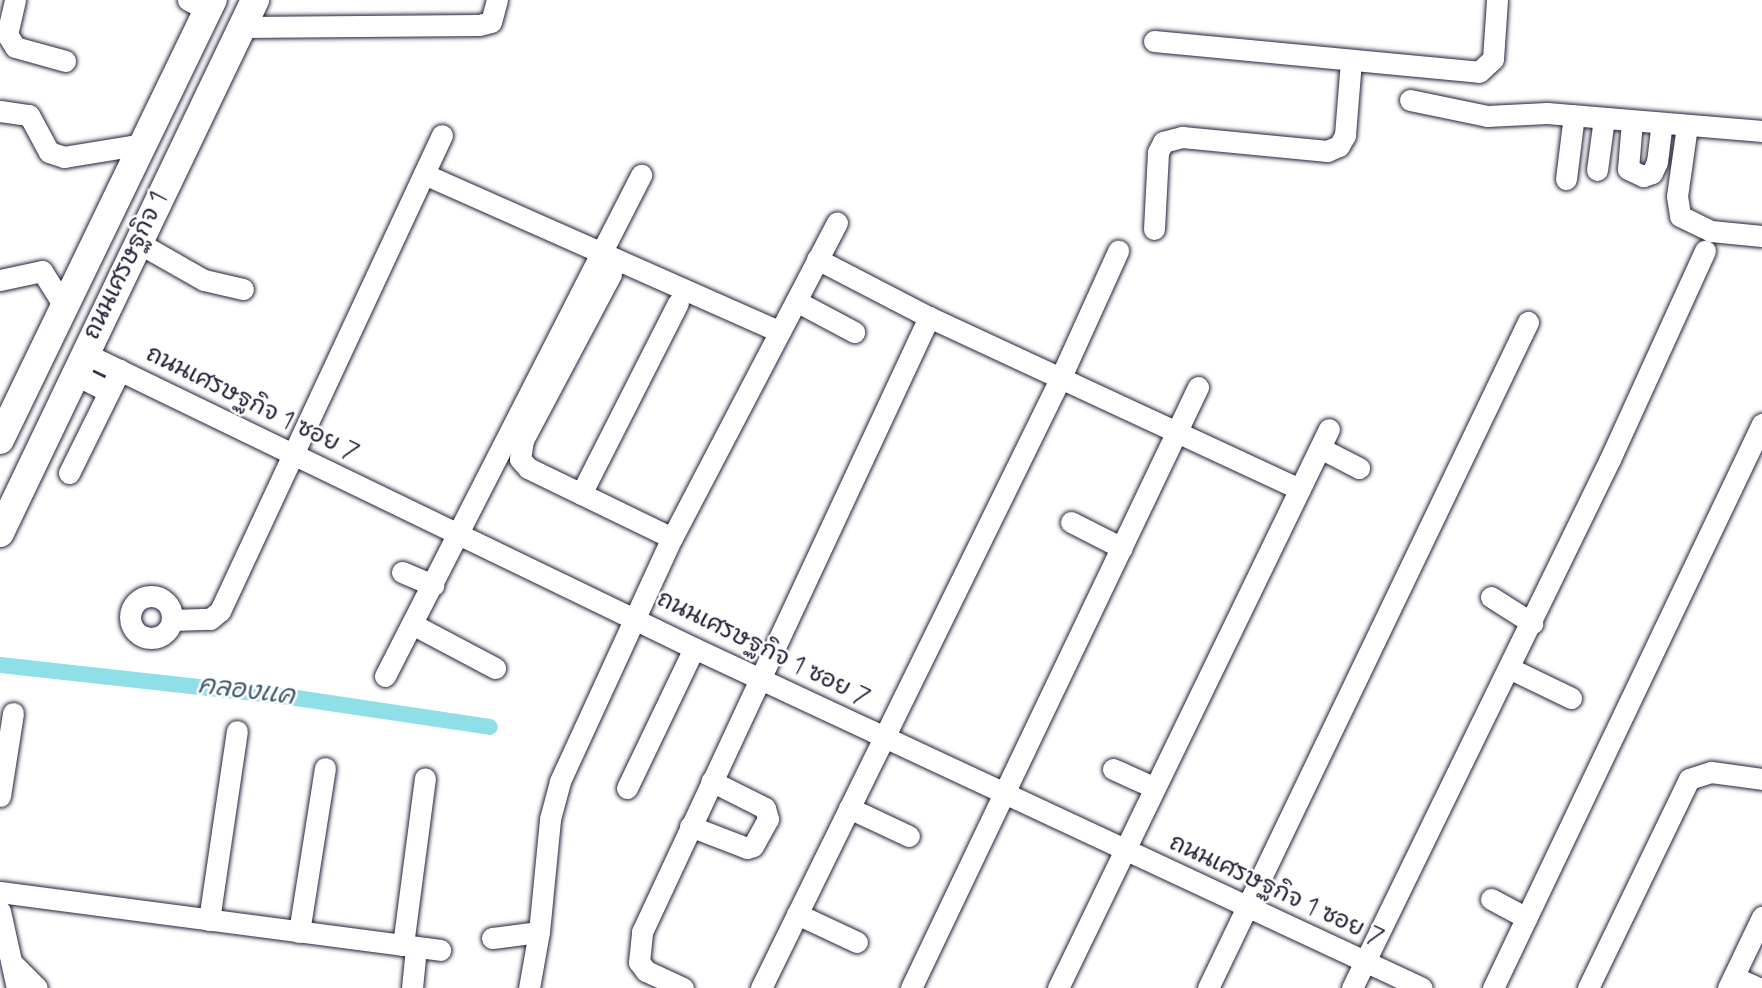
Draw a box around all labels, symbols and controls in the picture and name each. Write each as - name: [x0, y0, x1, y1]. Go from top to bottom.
- street label: ถนนเศรษฐกิจ 1: [78, 187, 174, 345]
- street label: ถนนเศรษฐกิจ 1 ซอย 7: [141, 340, 363, 468]
- street label: ถนนเศรษฐกิจ 1 ซอย 7: [652, 585, 874, 713]
- water label: คลองแค: [196, 671, 296, 713]
- street label: ถนนเศรษฐกิจ 1 ซอย 7: [1164, 829, 1388, 953]

